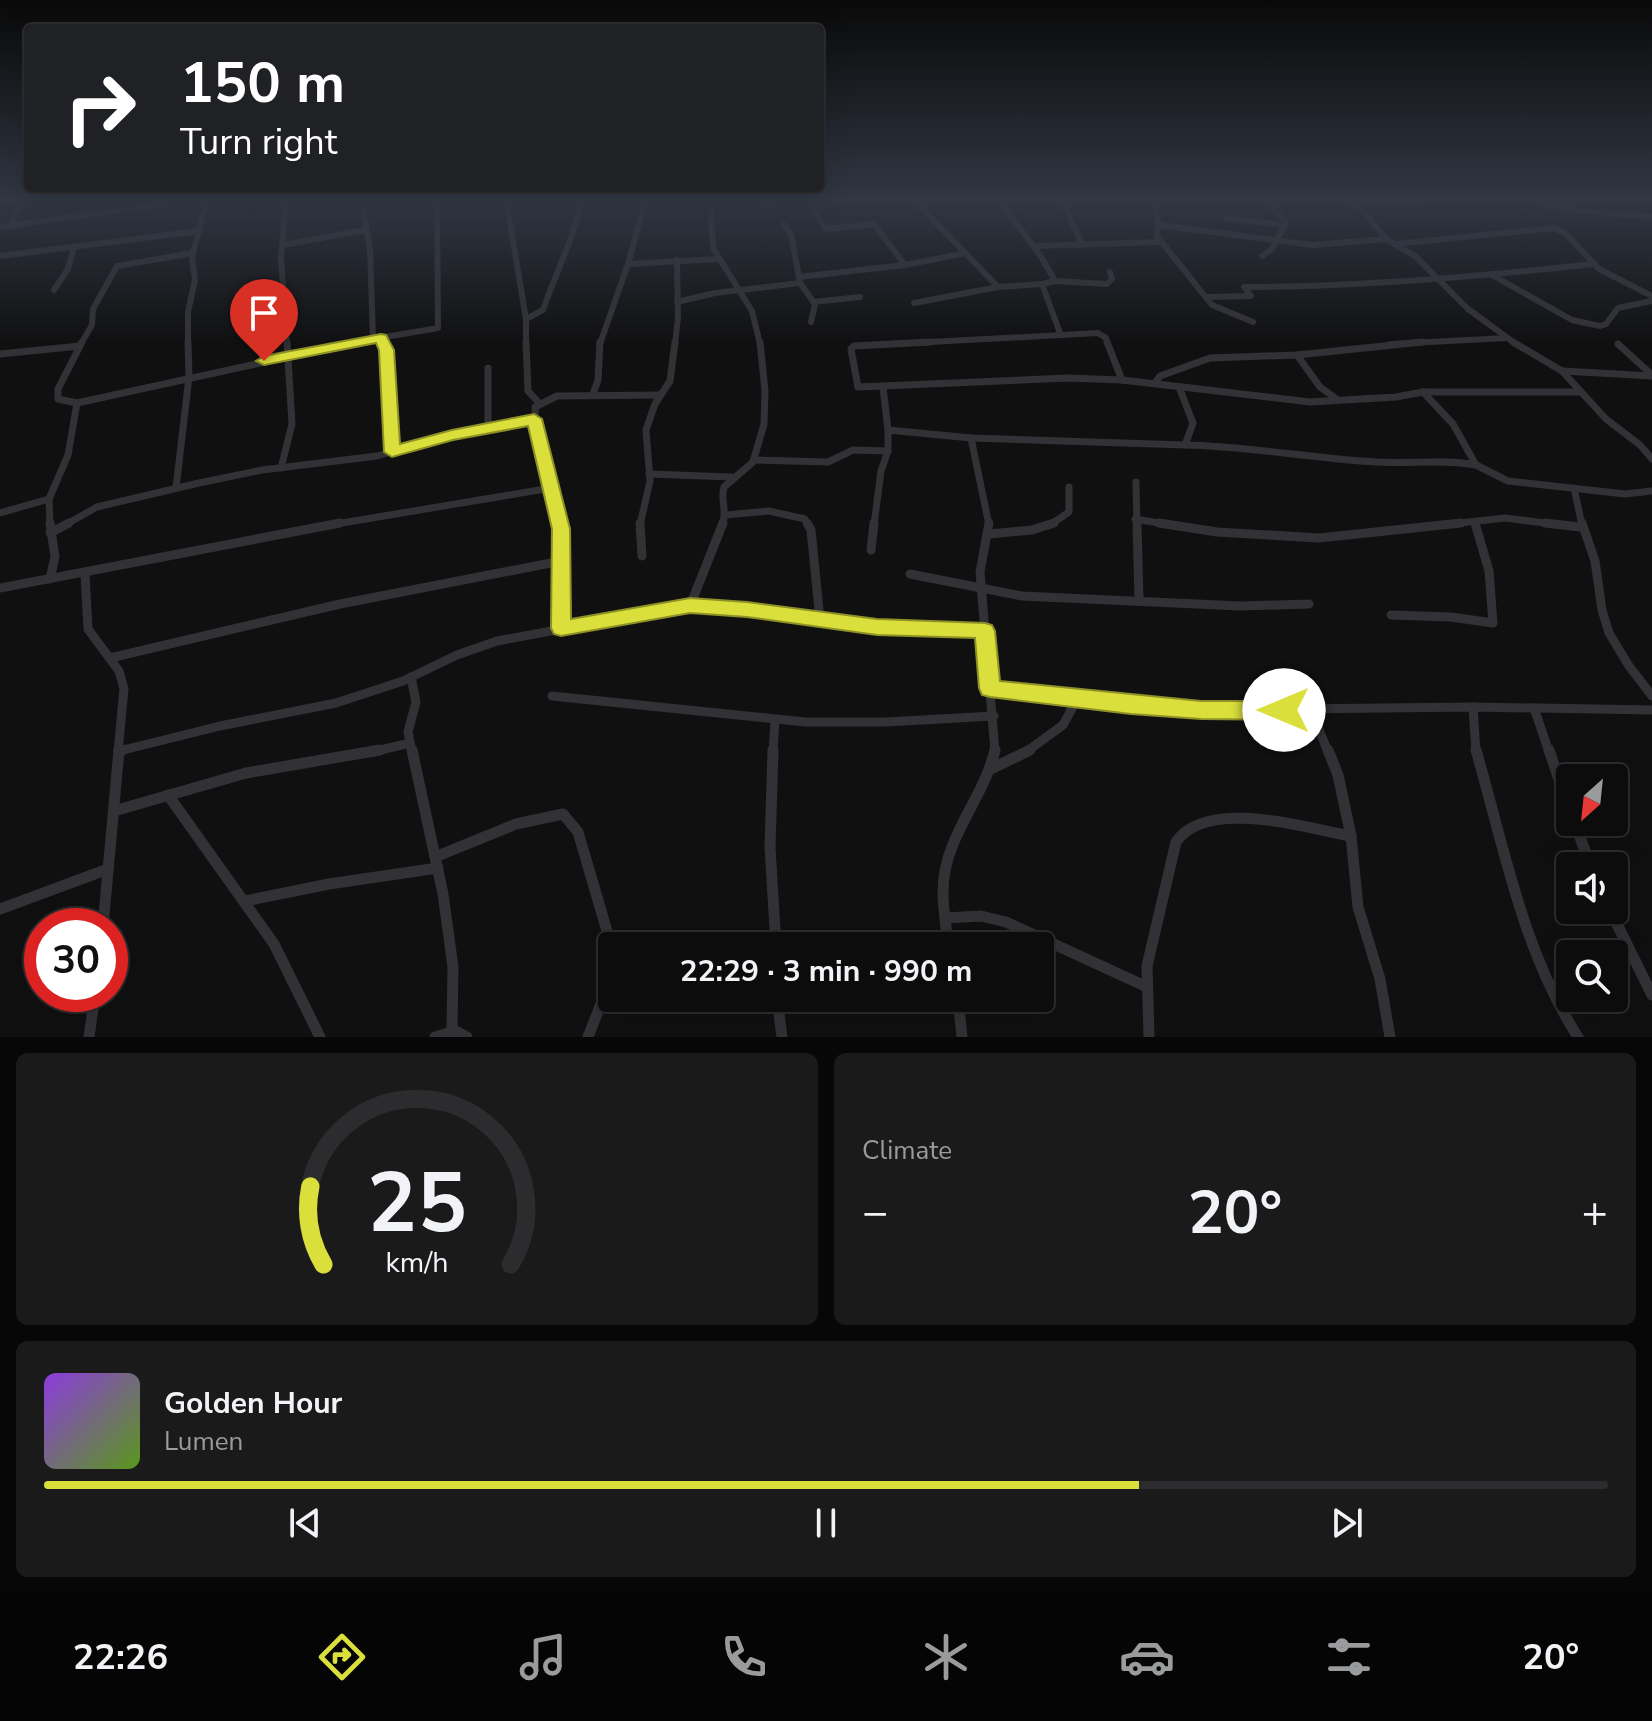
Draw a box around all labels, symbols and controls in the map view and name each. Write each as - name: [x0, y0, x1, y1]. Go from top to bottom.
- text: 150 m: [180, 45, 345, 122]
- icon: right: [48, 56, 152, 160]
- text: Turn right: [180, 118, 337, 167]
- pin: [230, 279, 298, 361]
- icon: arrive: [242, 291, 286, 335]
- position arrow: [1242, 668, 1326, 752]
- north arrow: [1556, 764, 1628, 836]
- map controls: [1556, 764, 1628, 1012]
- button: sound: [1556, 852, 1628, 924]
- speed limit sign: 30: [24, 908, 128, 1012]
- button: search: [1556, 940, 1628, 1012]
- text: 22:29 · 3 min · 990 m: [680, 951, 972, 992]
- text: Climate: [862, 1133, 952, 1168]
- text: 25: [367, 1147, 467, 1260]
- text: 20°: [1188, 1172, 1282, 1254]
- text: −: [862, 1183, 888, 1243]
- text: +: [1582, 1183, 1608, 1243]
- text: km/h: [386, 1243, 448, 1282]
- text: Golden Hour: [164, 1383, 342, 1424]
- text: Lumen: [164, 1424, 243, 1459]
- icon: previous: [283, 1501, 327, 1545]
- icon: pause: [804, 1501, 848, 1545]
- icon: next: [1325, 1501, 1369, 1545]
- icon: directions: [314, 1629, 370, 1685]
- icon: music: [515, 1629, 571, 1685]
- icon: phone: [716, 1629, 772, 1685]
- icon: climate: [918, 1629, 974, 1685]
- icon: car: [1119, 1629, 1175, 1685]
- icon: filters: [1321, 1629, 1377, 1685]
- text: 22:26: [73, 1633, 168, 1682]
- text: 20°: [1522, 1633, 1579, 1682]

